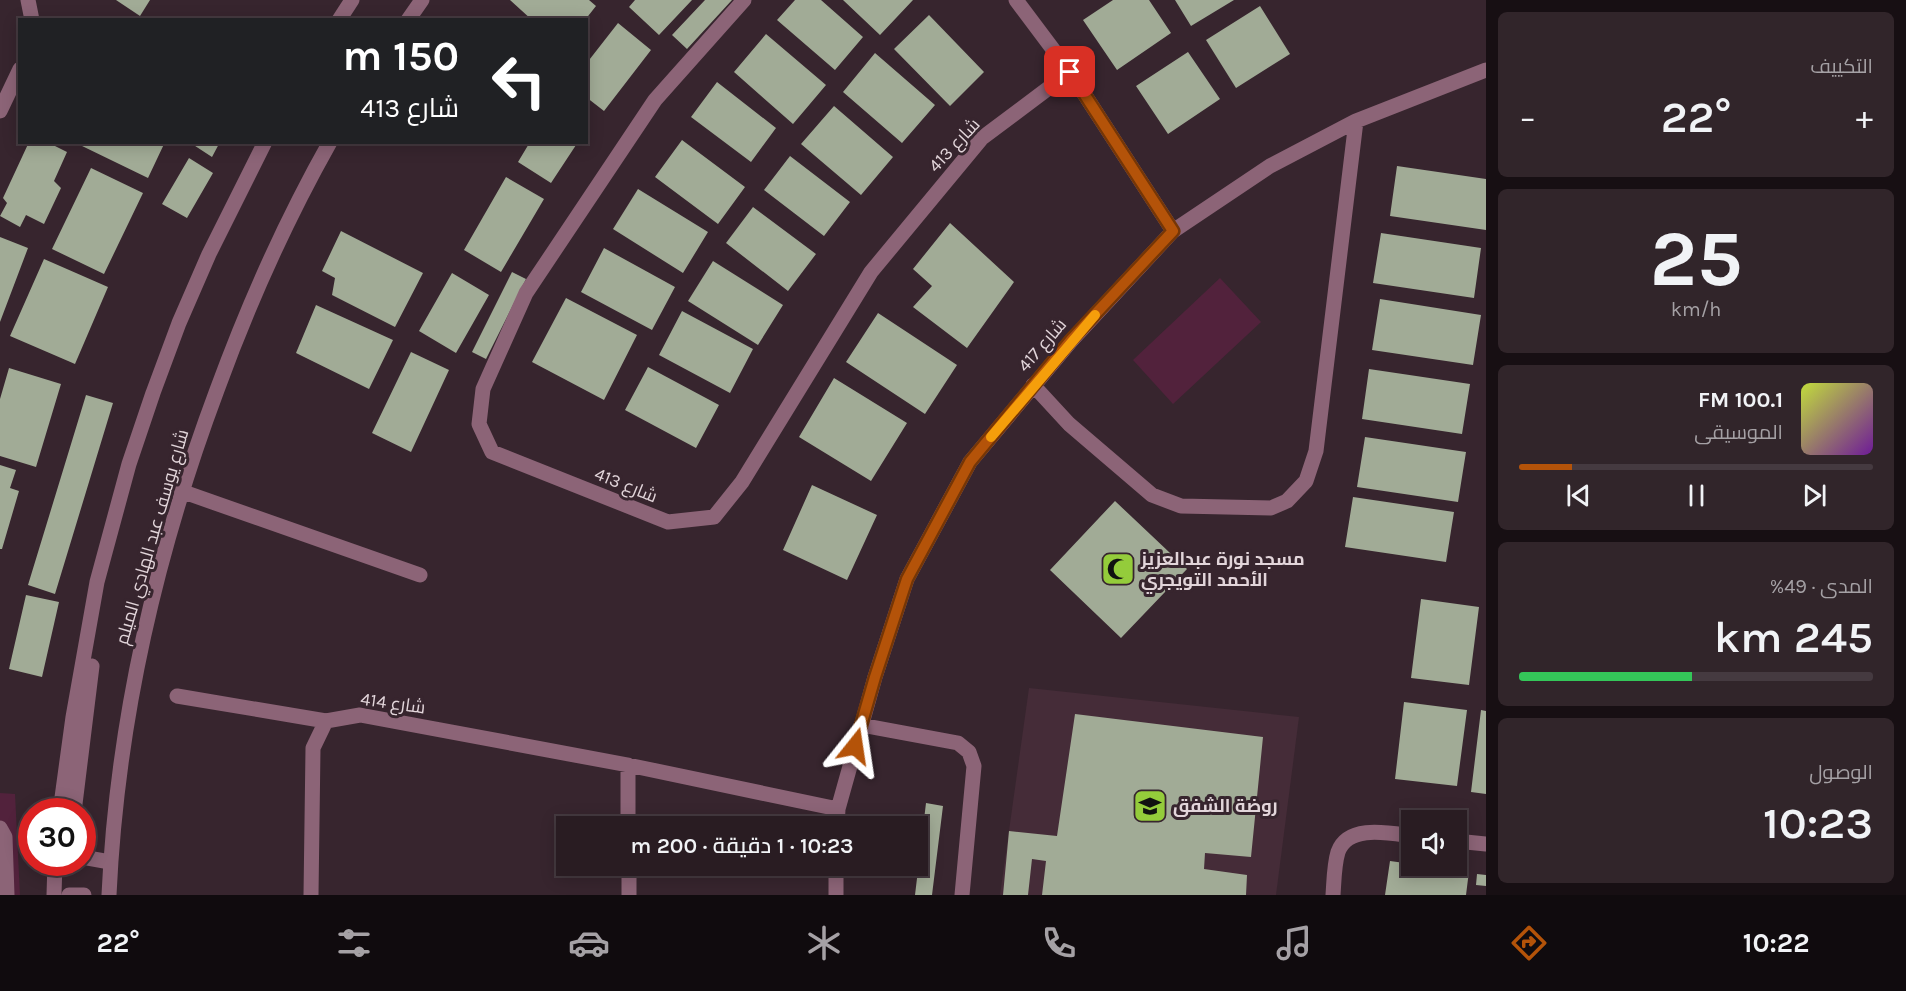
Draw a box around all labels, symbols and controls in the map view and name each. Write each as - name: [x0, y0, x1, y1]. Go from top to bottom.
- text: 150 m: [343, 31, 459, 81]
- icon: left: [480, 42, 558, 120]
- pin: [1044, 46, 1095, 97]
- icon: arrive: [1053, 55, 1086, 88]
- text: التكييف: [1810, 55, 1873, 78]
- text: 22°: [1661, 91, 1731, 143]
- text: شارع 413: [360, 92, 459, 124]
- text: −: [1519, 98, 1536, 136]
- text: +: [1856, 98, 1873, 136]
- street label: شارع 413: [924, 113, 985, 177]
- text: 25: [1650, 213, 1742, 305]
- text: km/h: [1671, 298, 1721, 321]
- street label: شارع 417: [1013, 314, 1072, 377]
- text: 100.1 FM: [1698, 387, 1783, 413]
- text: الموسيقى: [1694, 421, 1783, 444]
- street label: شارع يوسف عبد الهادي الميلم: [111, 427, 196, 648]
- street label: شارع 413: [591, 462, 661, 508]
- icon: previous: [1562, 479, 1595, 512]
- icon: pause: [1680, 479, 1713, 512]
- icon: next: [1798, 479, 1831, 512]
- place label: مسجد نورة عبدالعزيز الأحمد التويجري: [1140, 548, 1305, 594]
- mosque icon: مسجد نورة عبدالعزيز الأحمد التويجري: [1100, 551, 1136, 587]
- text: المدى · 49%: [1770, 575, 1873, 598]
- text: 245 km: [1714, 611, 1873, 663]
- street label: شارع 414: [359, 688, 427, 719]
- position arrow: [823, 714, 887, 778]
- text: الوصول: [1809, 761, 1873, 784]
- school or university icon: روضة الشفق: [1132, 788, 1168, 824]
- place label: روضة الشفق: [1173, 795, 1278, 817]
- text: 10:23: [1763, 797, 1873, 849]
- speed limit sign: 30: [18, 798, 96, 876]
- map controls: [1401, 810, 1467, 876]
- button: sound: [1401, 810, 1467, 876]
- text: 10:23 · 1 دقيقة · 200 m: [630, 833, 854, 859]
- icon: filters: [333, 922, 375, 964]
- icon: car: [568, 922, 610, 964]
- icon: climate: [803, 922, 845, 964]
- icon: phone: [1038, 922, 1080, 964]
- icon: music: [1273, 922, 1315, 964]
- icon: directions: [1508, 922, 1550, 964]
- text: 22°: [97, 927, 140, 959]
- text: 10:22: [1743, 927, 1810, 959]

